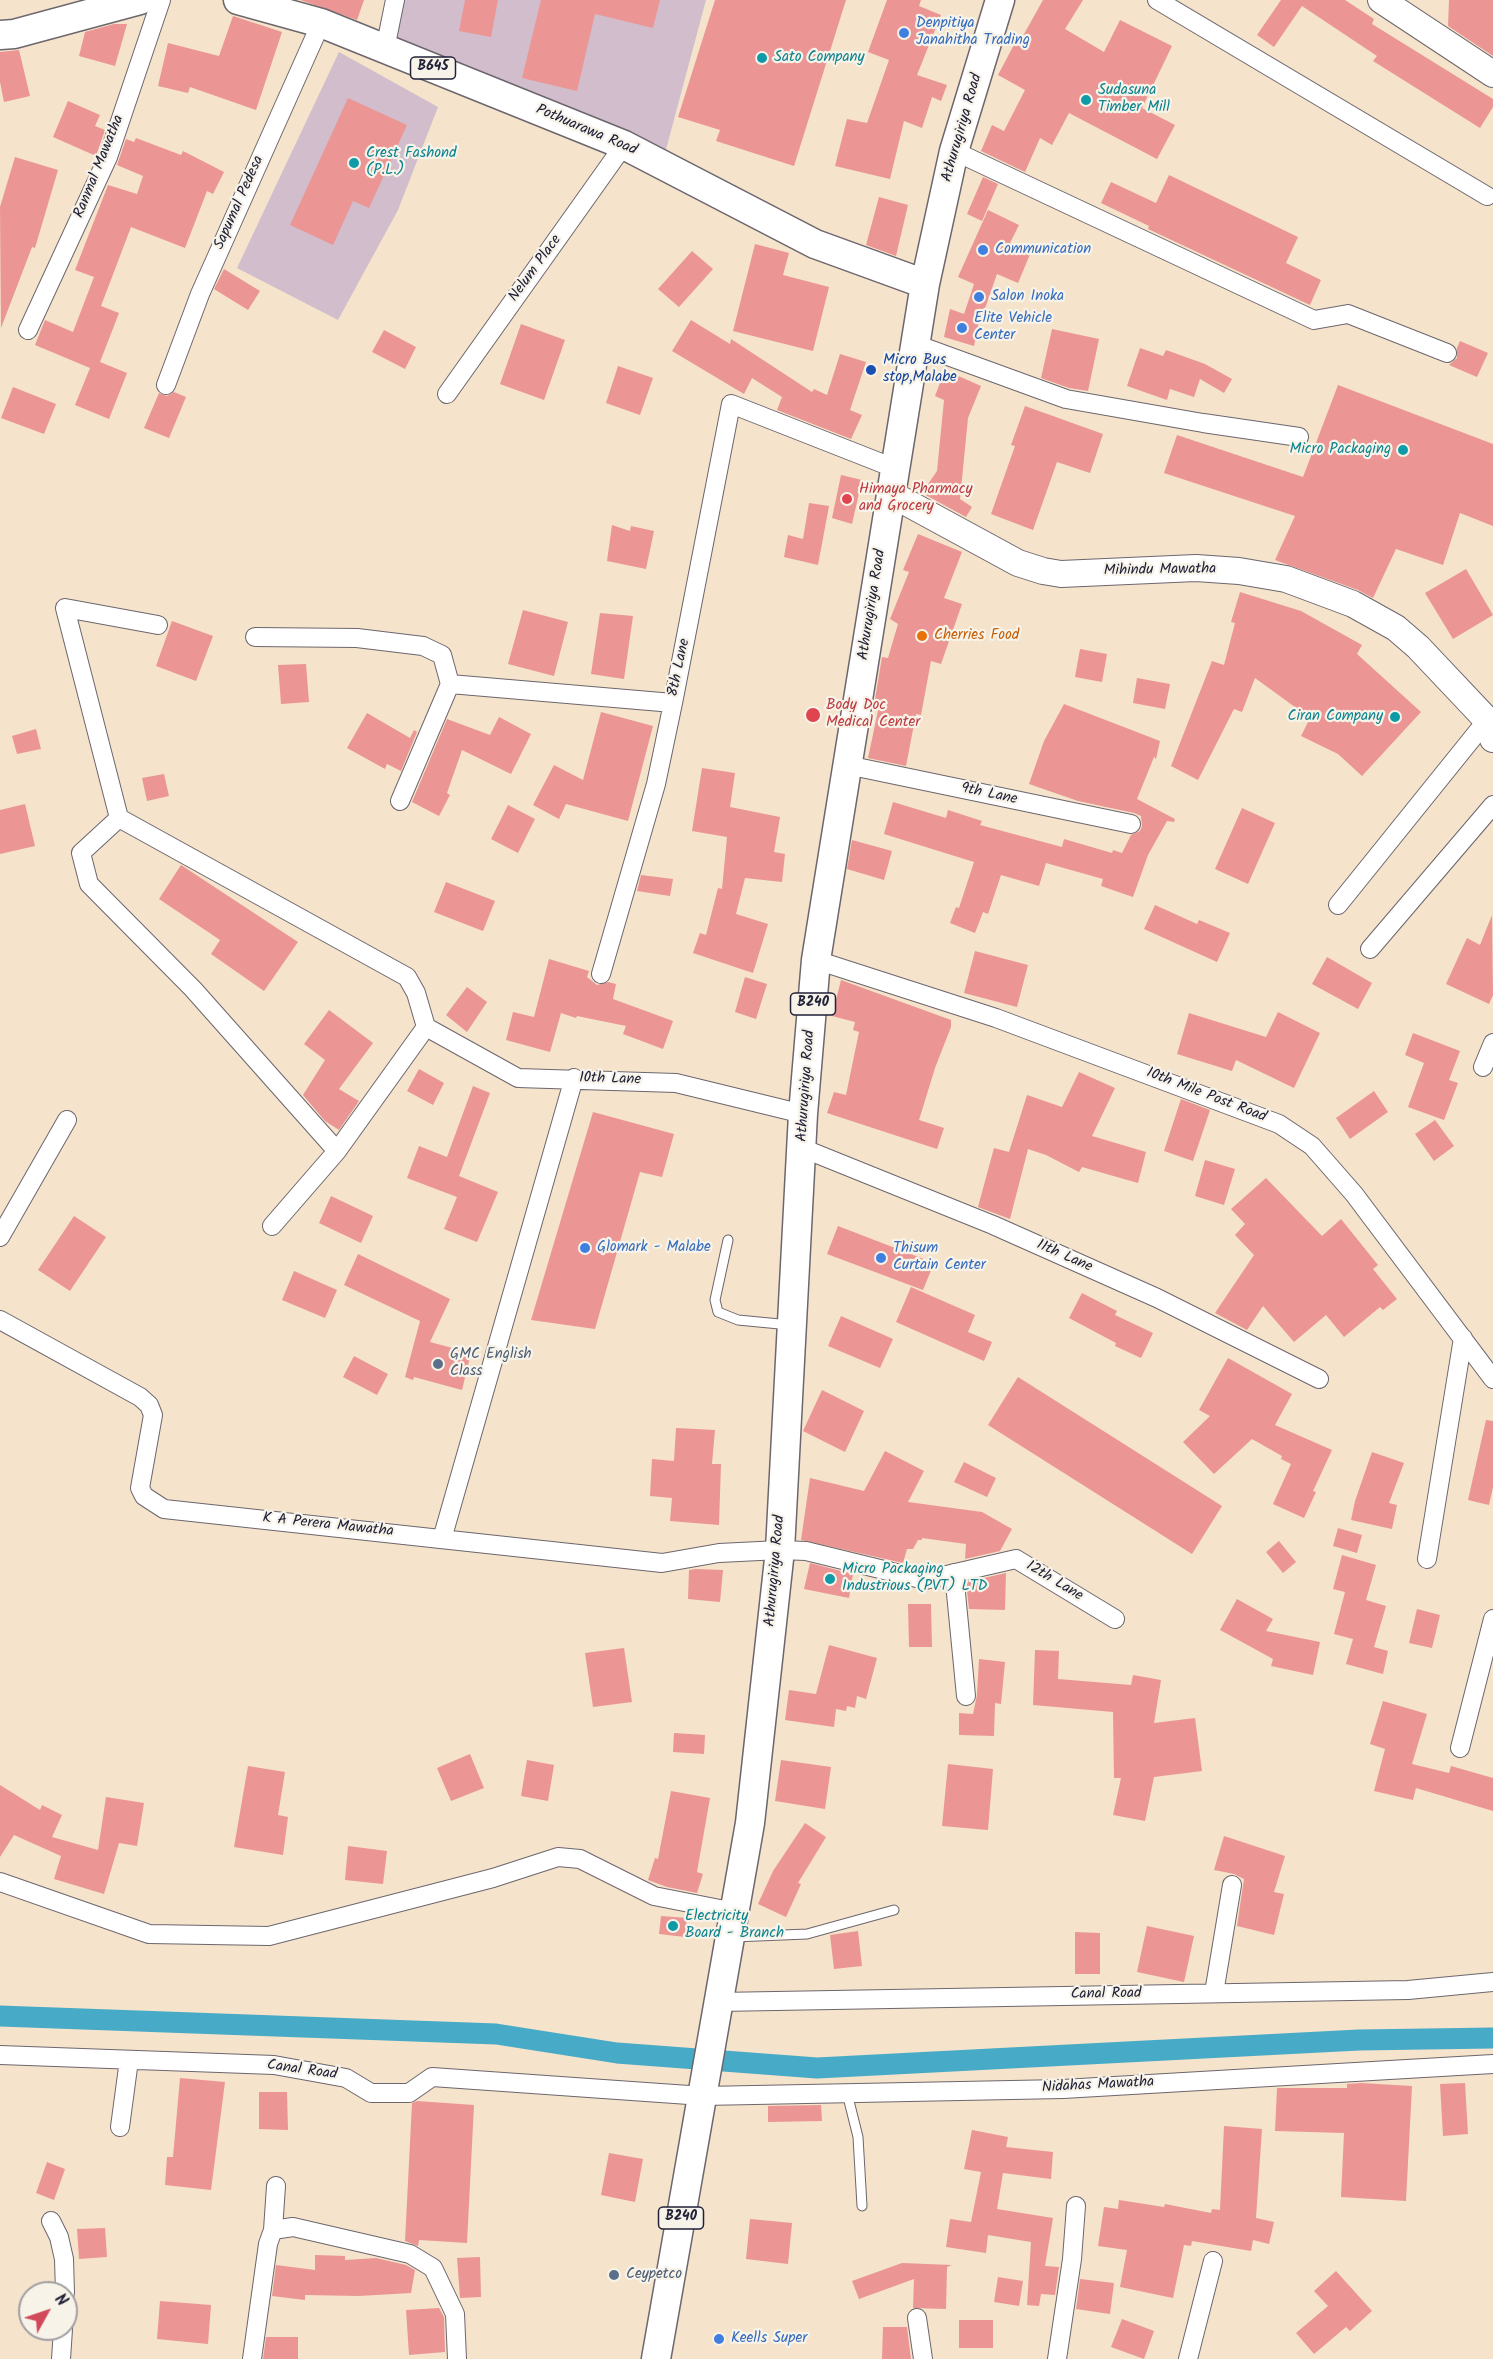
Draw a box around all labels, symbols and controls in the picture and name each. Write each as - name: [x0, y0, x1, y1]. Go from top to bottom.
- place label: Denpitiya Janahitha Trading: [916, 15, 1030, 50]
- marker: Denpitiya Janahitha Trading: [897, 26, 911, 40]
- place label: Sato Company: [774, 49, 865, 67]
- marker: Sato Company: [755, 51, 769, 65]
- road number: B645: [410, 57, 456, 79]
- street label: Athurugiriya Road: [939, 72, 987, 184]
- place label: Sudasuna Timber Mill: [1098, 82, 1170, 117]
- marker: Sudasuna Timber Mill: [1079, 93, 1093, 107]
- street label: Pothuarawa Road: [533, 102, 639, 160]
- street label: Ranmal Mawatha: [71, 113, 129, 221]
- place label: Crest Fashond (P.L.): [366, 145, 456, 180]
- street label: Sapumal Pedesa: [211, 153, 269, 253]
- marker: Crest Fashond (P.L.): [347, 156, 361, 170]
- street label: Nelum Place: [506, 232, 566, 306]
- place label: Communication: [995, 241, 1091, 259]
- marker: Communication: [976, 243, 990, 257]
- place label: Salon Inoka: [991, 288, 1064, 306]
- marker: Salon Inoka: [972, 290, 986, 304]
- place label: Elite Vehicle Center: [974, 310, 1052, 345]
- marker: Elite Vehicle Center: [955, 321, 969, 335]
- place label: Micro Bus stop,Malabe: [883, 352, 957, 387]
- marker: Micro Bus stop,Malabe: [864, 363, 878, 377]
- place label: Micro Packaging: [1289, 441, 1391, 459]
- marker: Micro Packaging: [1396, 443, 1410, 457]
- place label: Himaya Pharmacy and Grocery: [859, 481, 973, 516]
- marker: Himaya Pharmacy and Grocery: [840, 492, 854, 506]
- street label: Athurugiriya Road: [855, 548, 891, 662]
- street label: Mihindu Mawatha: [1104, 561, 1216, 581]
- place label: Cherries Food: [934, 627, 1019, 645]
- marker: Cherries Food: [915, 629, 929, 643]
- street label: 8th Lane: [665, 637, 695, 699]
- place label: Body Doc Medical Center: [826, 697, 920, 732]
- marker: Body Doc Medical Center: [804, 706, 822, 724]
- place label: Ciran Company: [1287, 708, 1383, 726]
- marker: Ciran Company: [1388, 710, 1402, 724]
- street label: 9th Lane: [959, 780, 1019, 810]
- road number: B240: [790, 993, 836, 1015]
- street label: Athurugiriya Road: [794, 1030, 820, 1142]
- street label: 10th Mile Post Road: [1143, 1065, 1269, 1127]
- street label: 10th Lane: [579, 1070, 641, 1090]
- street label: 11th Lane: [1033, 1237, 1095, 1277]
- place label: Glomark - Malabe: [597, 1239, 711, 1257]
- place label: Thisum Curtain Center: [893, 1240, 986, 1275]
- marker: Glomark - Malabe: [578, 1241, 592, 1255]
- marker: Thisum Curtain Center: [874, 1251, 888, 1265]
- place label: GMC English Class: [450, 1346, 532, 1381]
- marker: GMC English Class: [431, 1357, 445, 1371]
- street label: K A Perera Mawatha: [262, 1510, 394, 1542]
- street label: Athurugiriya Road: [762, 1515, 790, 1627]
- street label: 12th Lane: [1022, 1558, 1086, 1606]
- place label: Micro Packaging Industrious (PVT) LTD: [842, 1561, 987, 1596]
- marker: Micro Packaging Industrious (PVT) LTD: [823, 1572, 837, 1586]
- place label: Electricity Board - Branch: [685, 1908, 784, 1943]
- marker: Electricity Board - Branch: [666, 1919, 680, 1933]
- street label: Canal Road: [1070, 1985, 1142, 2005]
- street label: Canal Road: [266, 2057, 338, 2085]
- street label: Nidahas Mawatha: [1041, 2074, 1155, 2098]
- road number: B240: [658, 2207, 704, 2229]
- place label: Ceypetco: [626, 2266, 682, 2284]
- marker: Ceypetco: [607, 2268, 621, 2282]
- north arrow: [18, 2281, 78, 2341]
- text: N: [48, 2288, 73, 2312]
- place label: Keells Super: [731, 2330, 807, 2348]
- marker: Keells Super: [712, 2332, 726, 2346]

